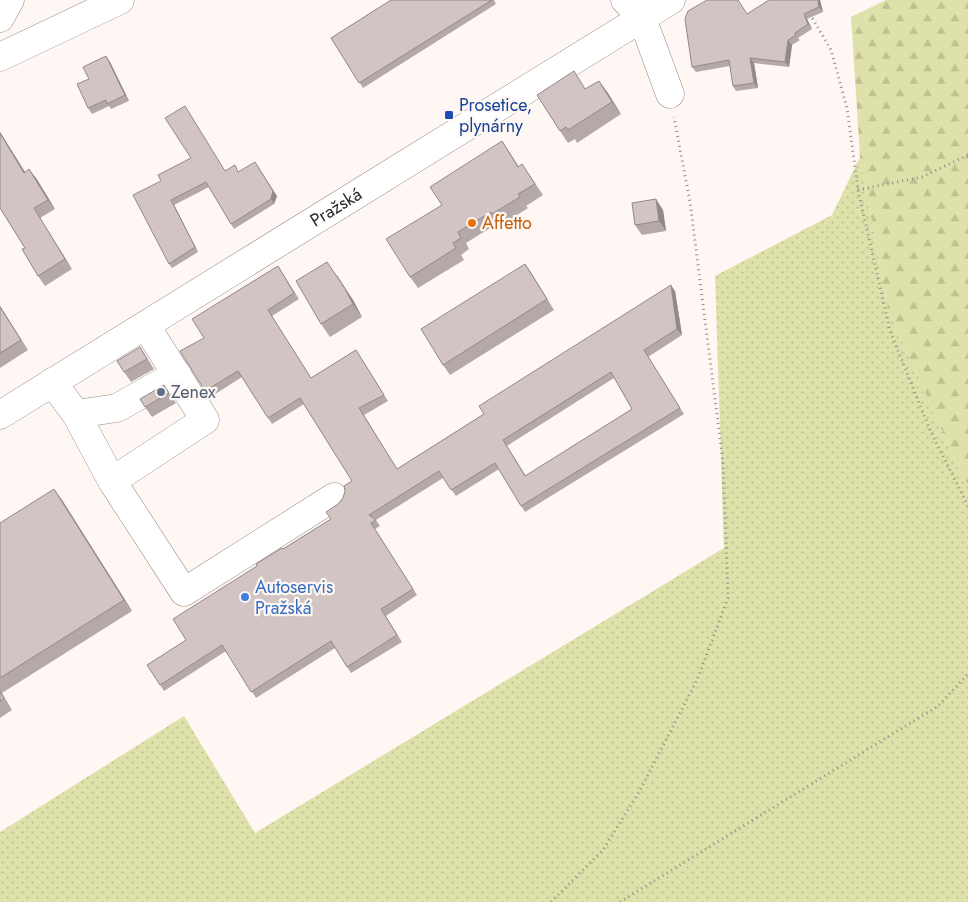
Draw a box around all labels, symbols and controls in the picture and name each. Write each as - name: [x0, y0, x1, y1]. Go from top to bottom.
- place label: Prosetice, plynárny: [459, 92, 532, 139]
- marker: Prosetice, plynárny: [443, 109, 455, 121]
- street label: Pražská: [305, 181, 367, 233]
- place label: Affetto: [482, 210, 532, 236]
- marker: Affetto: [466, 217, 478, 229]
- place label: Zenex: [171, 379, 216, 405]
- marker: Zenex: [155, 386, 167, 398]
- place label: Autoservis Pražská: [255, 574, 333, 621]
- marker: Autoservis Pražská: [239, 591, 251, 603]

